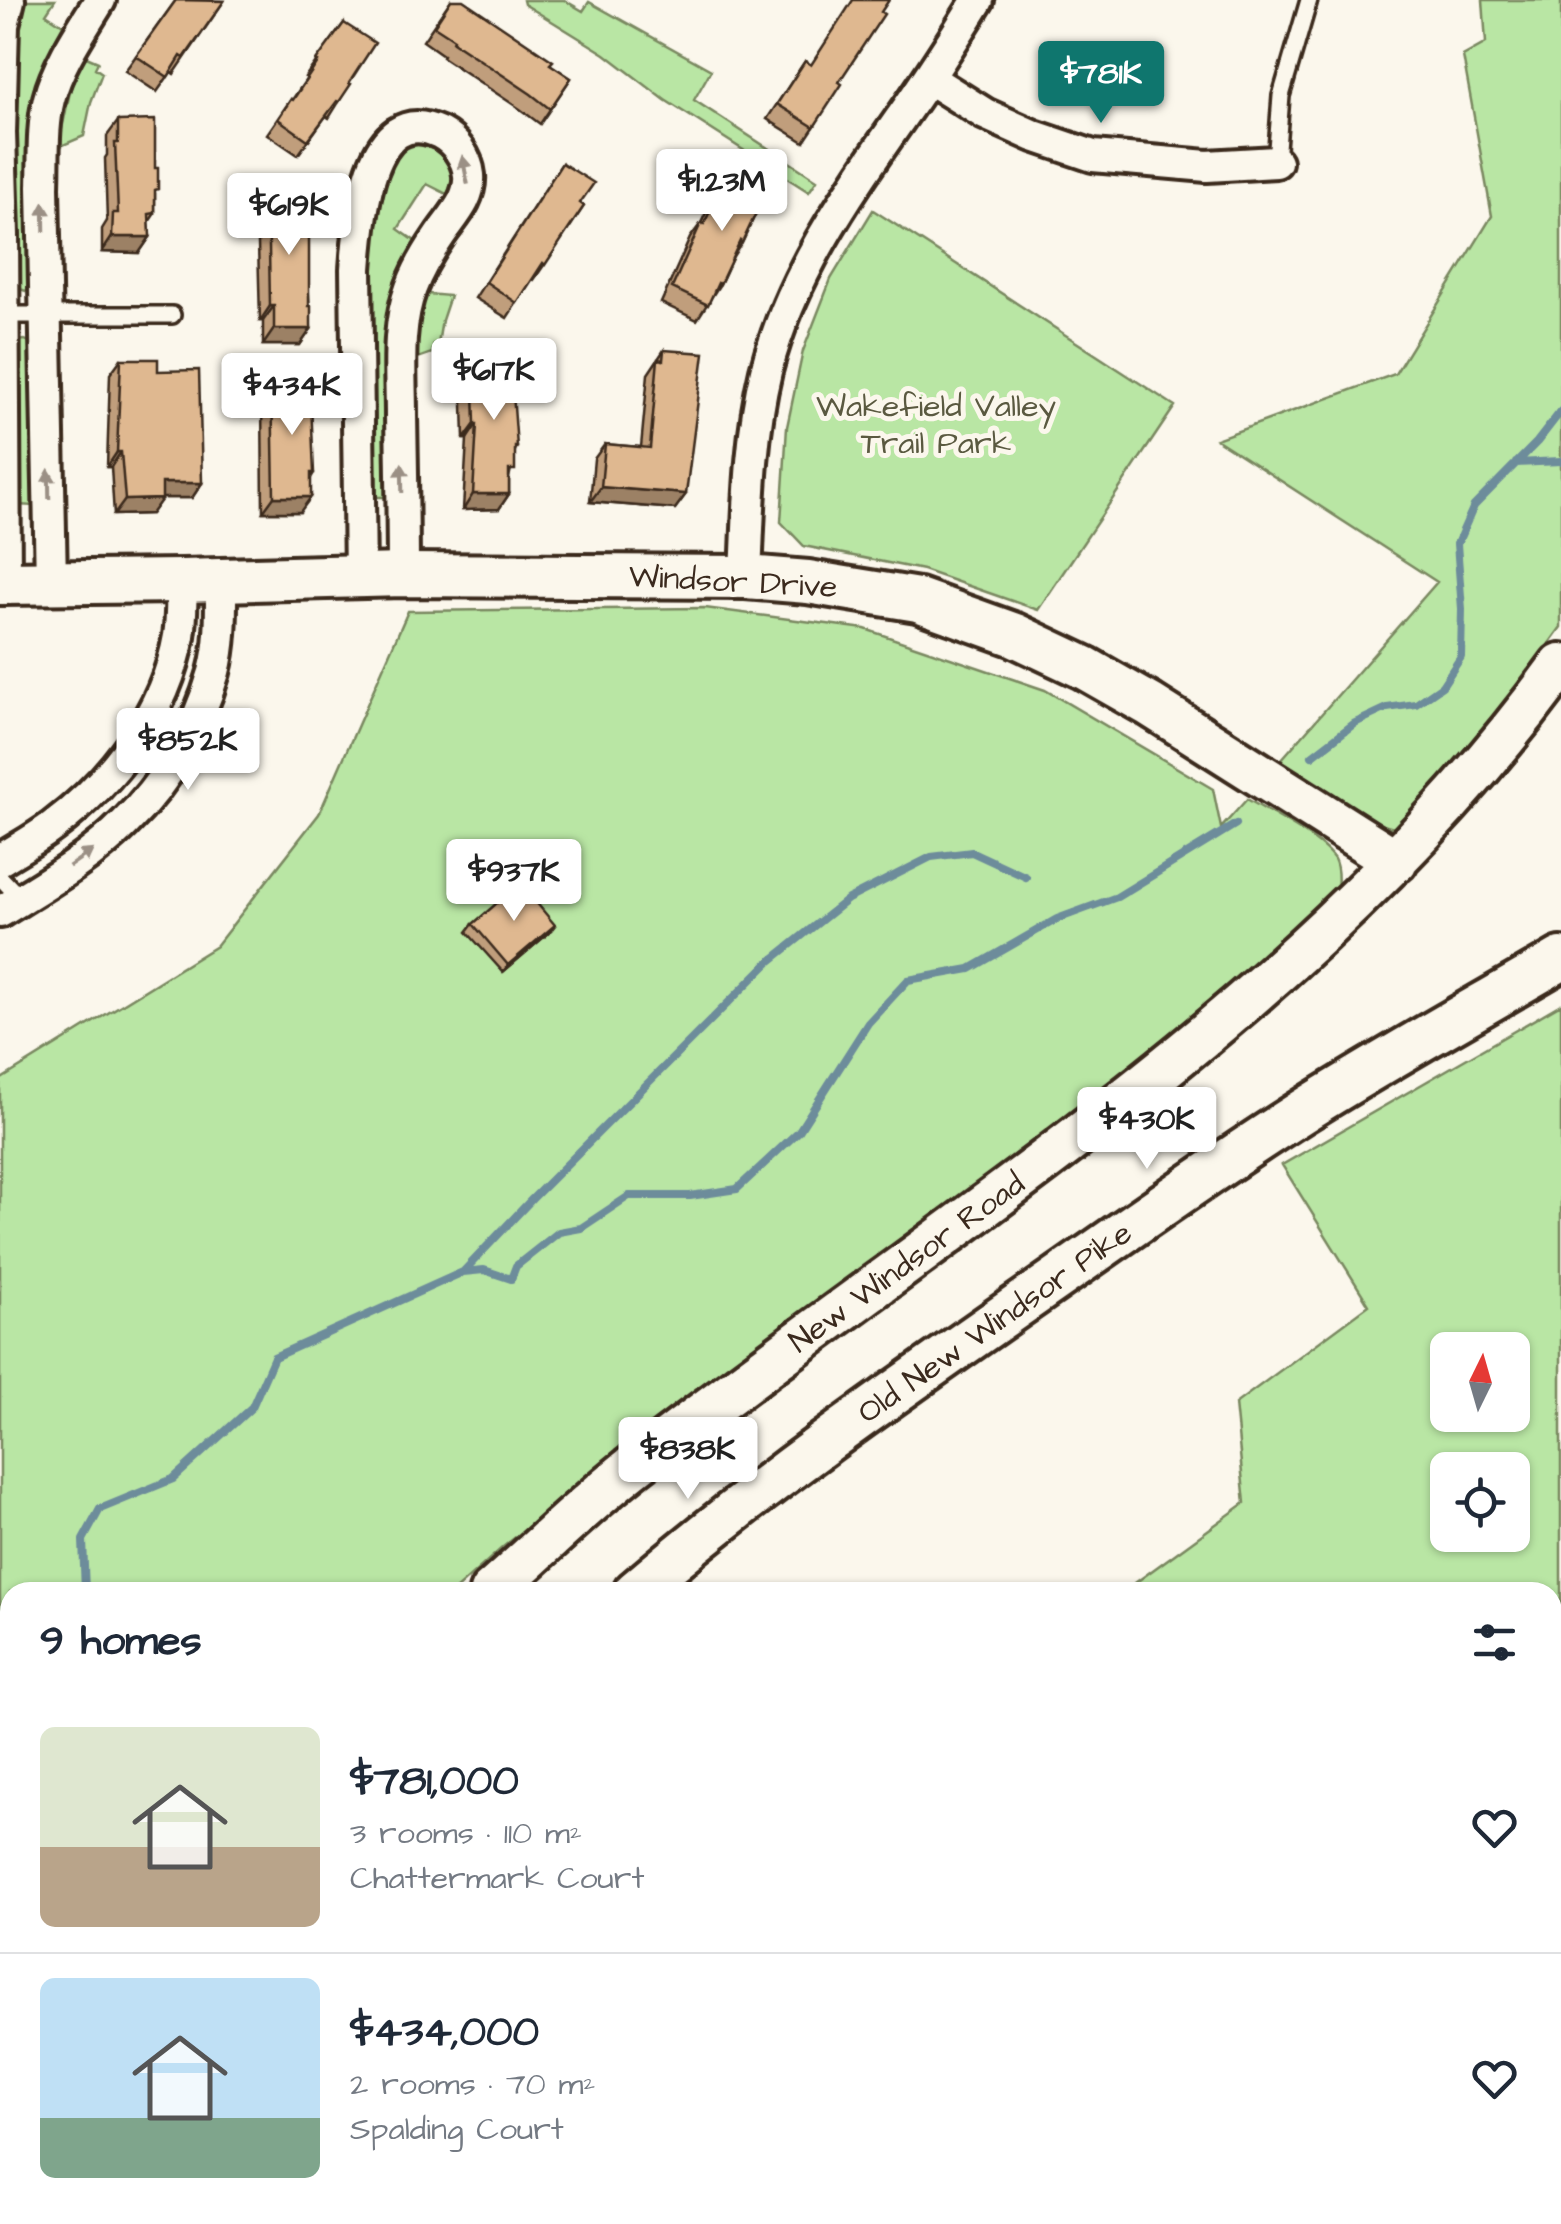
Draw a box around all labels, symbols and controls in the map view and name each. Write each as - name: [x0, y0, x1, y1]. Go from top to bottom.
- pin: $781K: [1031, 41, 1171, 126]
- text: $781K: [1060, 51, 1142, 96]
- pin: $1.23M: [641, 149, 803, 234]
- one-way arrow: [457, 154, 472, 186]
- text: $1.23M: [678, 159, 766, 204]
- pin: $619K: [219, 173, 359, 258]
- text: $619K: [249, 183, 329, 228]
- one-way arrow: [35, 201, 51, 233]
- pin: $617K: [424, 338, 564, 423]
- text: $617K: [453, 348, 535, 393]
- pin: $434K: [222, 353, 362, 438]
- text: $434K: [243, 363, 341, 408]
- park label: Wakefield Valley Trail Park: [816, 384, 1056, 466]
- one-way arrow: [394, 461, 410, 493]
- one-way arrow: [41, 468, 57, 500]
- street label: Windsor Drive: [627, 554, 839, 610]
- pin: $852K: [118, 708, 258, 793]
- text: $852K: [139, 718, 237, 763]
- pin: $937K: [444, 839, 584, 924]
- one-way arrow: [68, 849, 95, 868]
- text: $937K: [468, 849, 560, 894]
- pin: $430K: [1077, 1087, 1217, 1172]
- text: $430K: [1099, 1097, 1195, 1142]
- street label: New Windsor Road: [780, 1162, 1034, 1364]
- street label: Old New Windsor Pike: [849, 1211, 1141, 1435]
- north arrow: [1430, 1332, 1530, 1432]
- map controls: [1430, 1332, 1530, 1552]
- pin: $838K: [618, 1417, 758, 1502]
- text: $838K: [641, 1427, 735, 1472]
- button: locate: [1430, 1452, 1530, 1552]
- text: 9 homes: [40, 1613, 202, 1671]
- icon: filters: [1467, 1615, 1522, 1670]
- text: $781,000: [350, 1753, 519, 1811]
- icon: home: [120, 1767, 240, 1887]
- icon: heart: [1467, 1800, 1522, 1855]
- text: 3 rooms · 110 m²: [350, 1811, 582, 1856]
- text: Chattermark Court: [350, 1856, 644, 1901]
- text: $434,000: [350, 2004, 539, 2062]
- icon: home: [120, 2018, 240, 2138]
- icon: heart: [1467, 2051, 1522, 2106]
- text: 2 rooms · 70 m²: [350, 2062, 595, 2107]
- text: Spalding Court: [350, 2107, 564, 2152]

